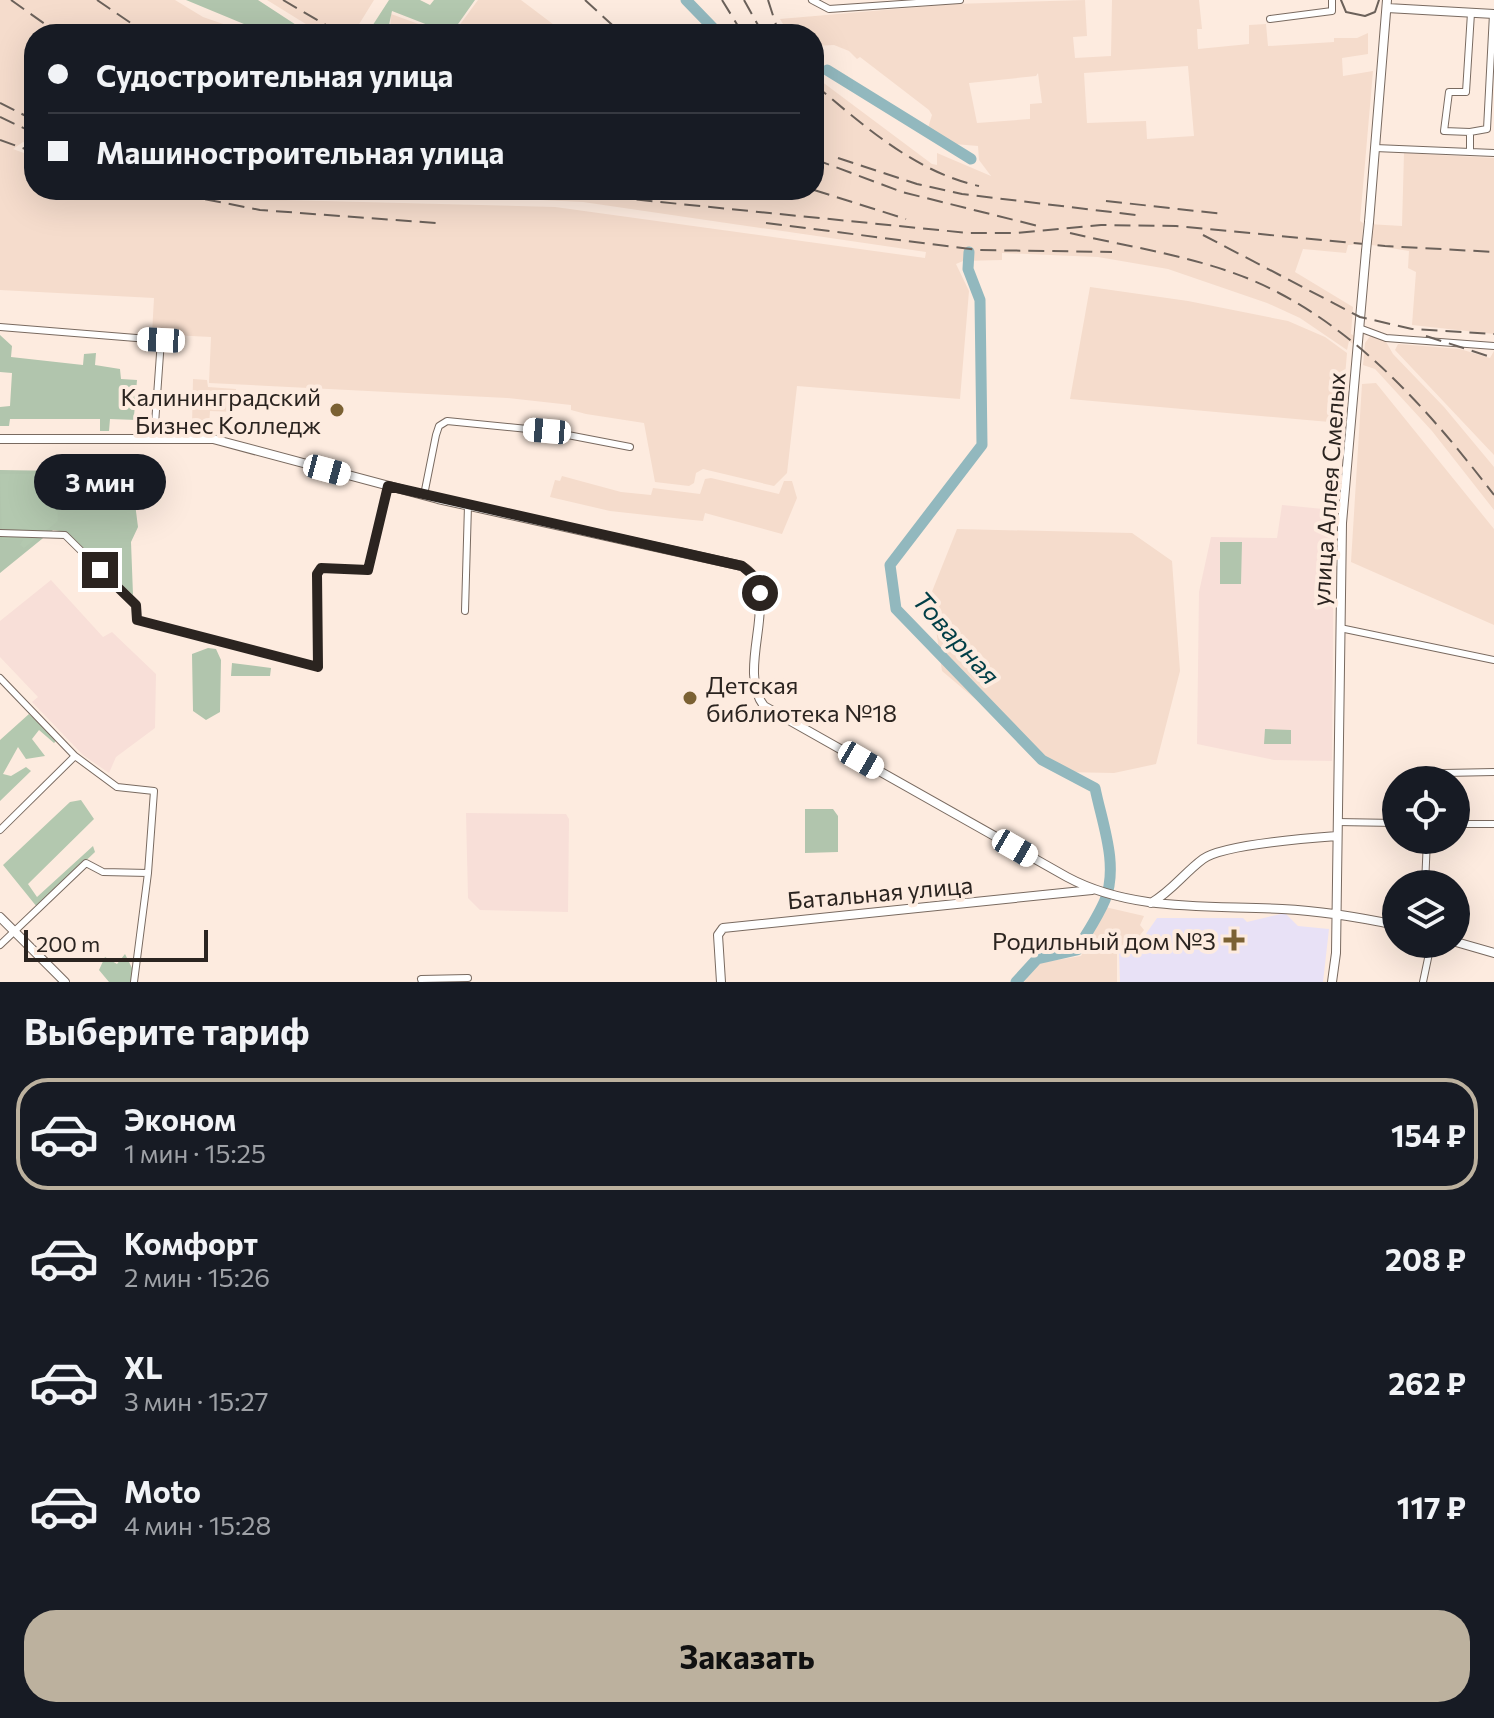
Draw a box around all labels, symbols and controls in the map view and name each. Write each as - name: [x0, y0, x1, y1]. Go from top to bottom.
- text: Судостроительная улица: [96, 56, 453, 93]
- text: Машиностроительная улица: [96, 133, 504, 170]
- car: [136, 327, 186, 353]
- street label: улица Аллея Смелых: [1305, 371, 1351, 607]
- place label: Калининградский Бизнес Колледж: [120, 382, 321, 439]
- marker: Калининградский Бизнес Колледж: [328, 401, 346, 419]
- car: [522, 417, 572, 445]
- car: [301, 452, 353, 488]
- callout: 3 мин: [34, 454, 166, 510]
- text: 3 мин: [65, 466, 135, 497]
- route end: [82, 552, 118, 588]
- route start: [742, 575, 778, 611]
- water label: Товарная: [907, 584, 1007, 690]
- place label: Детская библиотека №18: [706, 670, 897, 727]
- marker: Детская библиотека №18: [681, 689, 699, 707]
- car: [834, 738, 888, 782]
- map controls: [1382, 766, 1470, 958]
- button: locate: [1382, 766, 1470, 854]
- car: [988, 826, 1042, 870]
- street label: Батальная улица: [786, 869, 974, 915]
- button: layers: [1382, 870, 1470, 958]
- scale bar: [24, 926, 208, 962]
- place label: Родильный дом №3: [992, 926, 1216, 955]
- marker: Родильный дом №3: [1223, 929, 1245, 951]
- text: 200 m: [36, 930, 100, 957]
- text: Выберите тариф: [24, 1008, 309, 1052]
- icon: car: [28, 1098, 100, 1170]
- text: Эконом: [124, 1100, 236, 1137]
- text: 154 ₽: [1391, 1116, 1466, 1153]
- text: 1 мин · 15:25: [124, 1137, 266, 1168]
- icon: car: [28, 1222, 100, 1294]
- text: Комфорт: [124, 1224, 258, 1261]
- text: 208 ₽: [1385, 1240, 1466, 1277]
- text: 2 мин · 15:26: [124, 1261, 270, 1292]
- icon: car: [28, 1346, 100, 1418]
- text: XL: [124, 1348, 163, 1385]
- text: 262 ₽: [1388, 1364, 1466, 1401]
- text: 3 мин · 15:27: [124, 1385, 268, 1416]
- icon: car: [28, 1470, 100, 1542]
- text: Moto: [124, 1472, 201, 1509]
- text: 117 ₽: [1397, 1488, 1466, 1525]
- text: 4 мин · 15:28: [124, 1509, 271, 1540]
- button: Заказать: [24, 1610, 1470, 1702]

